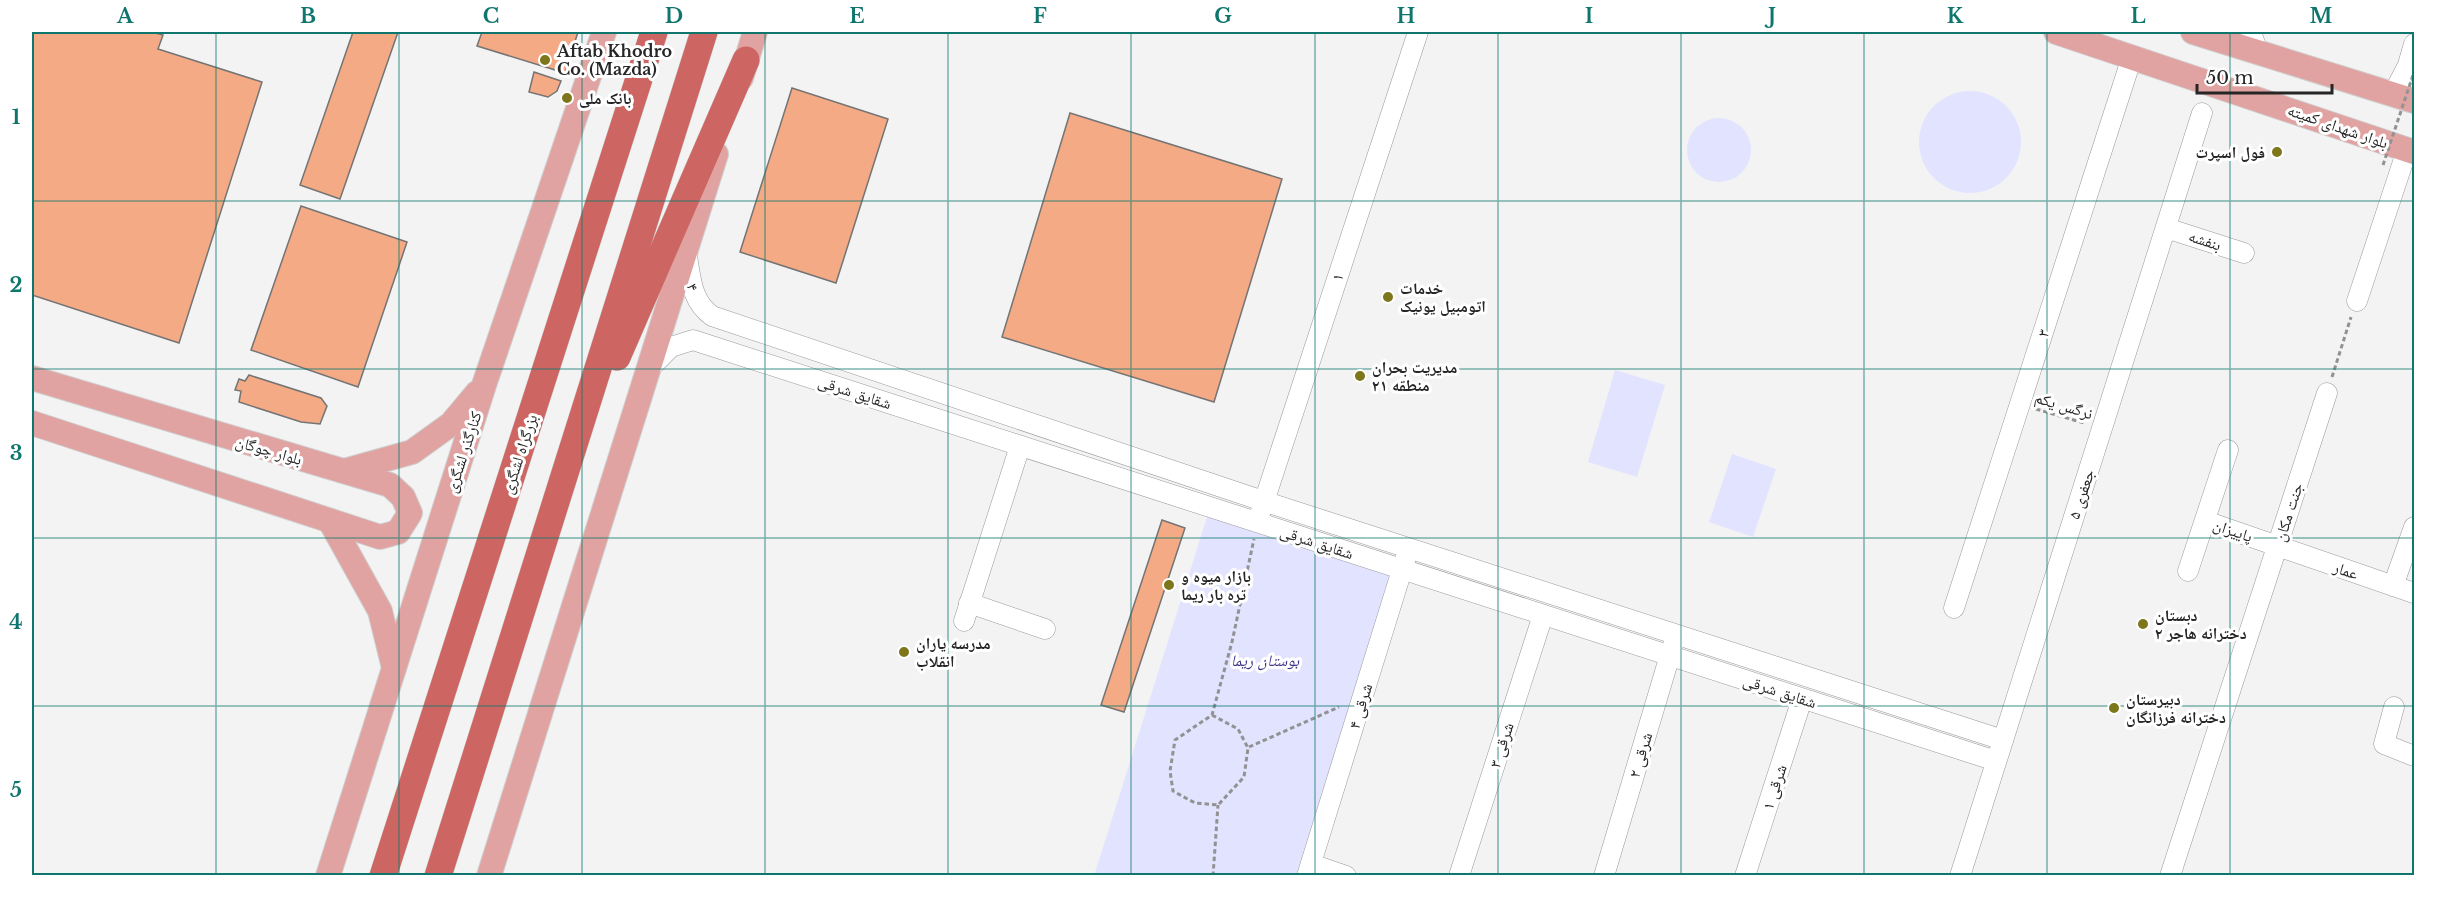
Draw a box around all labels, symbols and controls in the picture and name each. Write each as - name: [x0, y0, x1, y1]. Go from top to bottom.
- text: A: [116, 4, 134, 28]
- text: B: [300, 4, 316, 28]
- text: C: [483, 4, 499, 28]
- text: D: [665, 4, 683, 28]
- text: E: [849, 4, 865, 28]
- text: F: [1033, 4, 1047, 28]
- text: G: [1214, 4, 1232, 28]
- text: H: [1397, 4, 1416, 28]
- text: I: [1585, 4, 1593, 28]
- text: J: [1764, 4, 1776, 28]
- text: K: [1947, 4, 1964, 28]
- text: L: [2130, 4, 2146, 28]
- text: M: [2310, 4, 2333, 28]
- place label: Aftab Khodro Co. (Mazda): [556, 41, 672, 79]
- marker: Aftab Khodro Co. (Mazda): [538, 53, 552, 67]
- scale bar: [2197, 57, 2332, 95]
- text: 50 m: [2206, 67, 2254, 89]
- place label: بانک ملی: [579, 88, 631, 108]
- marker: بانک ملی: [560, 91, 574, 105]
- street label: بلوار شهدای کمیته: [2285, 99, 2391, 153]
- text: 1: [12, 105, 21, 129]
- place label: فول اسپرت: [2196, 142, 2265, 162]
- marker: فول اسپرت: [2270, 145, 2284, 159]
- street label: بنفشه: [2186, 225, 2224, 255]
- street label: ۱: [1326, 270, 1348, 284]
- text: 2: [9, 273, 23, 297]
- place label: خدمات اتومبیل یونیک: [1400, 278, 1486, 316]
- street label: ۴: [682, 281, 704, 293]
- marker: خدمات اتومبیل یونیک: [1381, 290, 1395, 304]
- street label: ۳: [2032, 326, 2054, 340]
- place label: مدیریت بحران منطقه ۲۱: [1372, 357, 1457, 395]
- marker: مدیریت بحران منطقه ۲۱: [1353, 369, 1367, 383]
- street label: شقایق شرقی: [816, 371, 894, 414]
- street label: نرگس یکم: [2032, 387, 2095, 424]
- street label: کنارگذر لشگری: [440, 409, 487, 495]
- street label: بزرگراه لشگری: [497, 412, 542, 497]
- street label: بلوار چوگان: [233, 431, 304, 470]
- text: 3: [10, 441, 22, 465]
- street label: جعفری ۵: [2064, 467, 2099, 522]
- street label: جنت مکان: [2269, 480, 2308, 544]
- street label: پاییزان: [2210, 514, 2256, 547]
- street label: شقایق شرقی: [1278, 521, 1356, 564]
- street label: عمار: [2330, 556, 2361, 584]
- place label: بازار میوه و تره بار ریما: [1181, 566, 1251, 604]
- marker: بازار میوه و تره بار ریما: [1162, 578, 1176, 592]
- place label: دبستان دخترانه هاجر ۲: [2155, 605, 2247, 643]
- text: 4: [9, 610, 23, 634]
- marker: دبستان دخترانه هاجر ۲: [2136, 617, 2150, 631]
- place label: مدرسه یاران انقلاب: [916, 633, 991, 671]
- marker: مدرسه یاران انقلاب: [897, 645, 911, 659]
- park label: بوستان ریما: [1231, 650, 1300, 671]
- street label: شقایق شرقی: [1741, 670, 1819, 713]
- street label: ۴ شرقی: [1344, 681, 1377, 731]
- place label: دبیرستان دخترانه فرزانگان: [2126, 689, 2226, 727]
- marker: دبیرستان دخترانه فرزانگان: [2107, 701, 2121, 715]
- street label: ۳ شرقی: [1484, 720, 1519, 771]
- street label: ۲ شرقی: [1624, 730, 1657, 780]
- street label: ۱ شرقی: [1757, 762, 1792, 813]
- text: 5: [10, 778, 22, 802]

